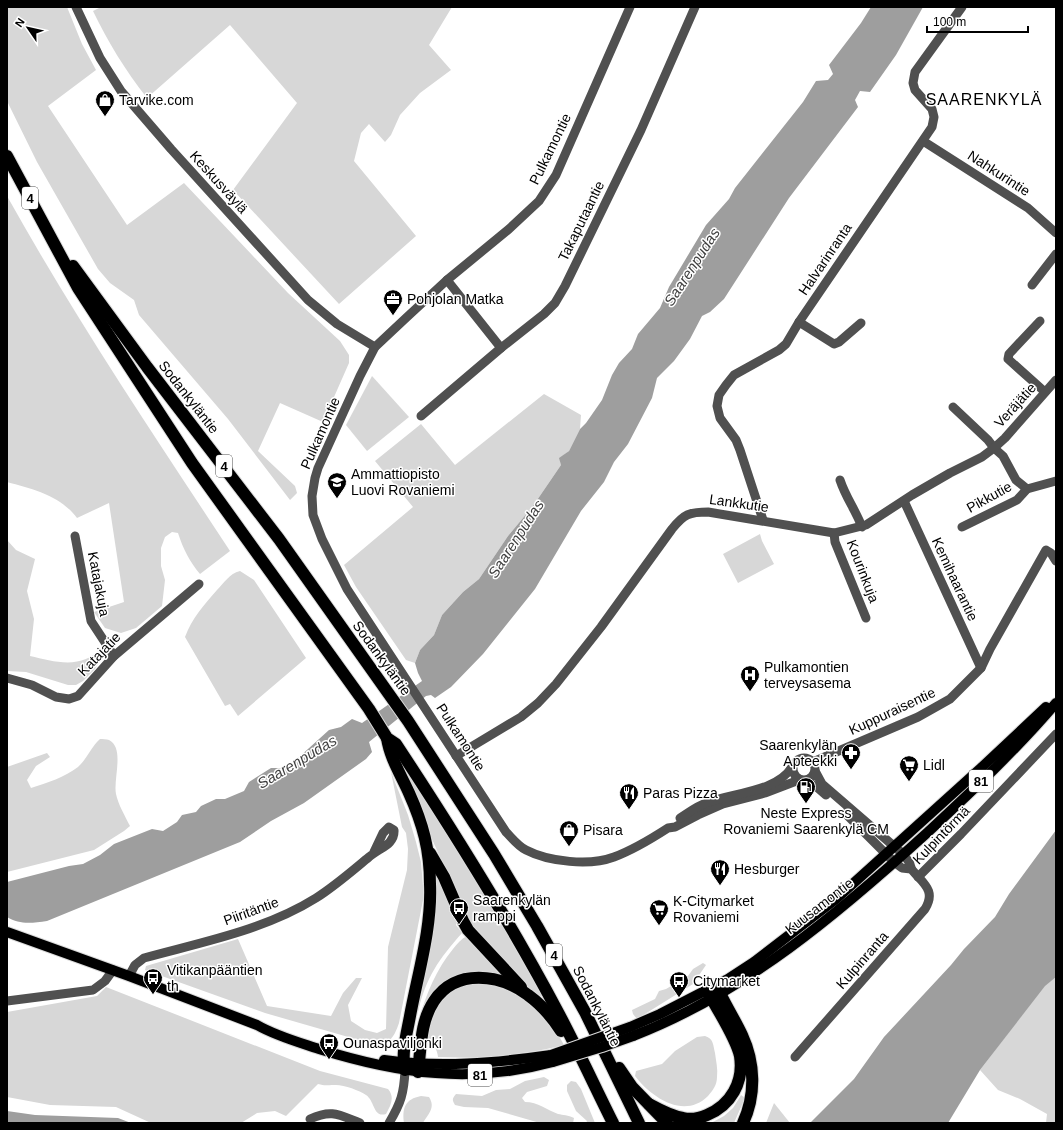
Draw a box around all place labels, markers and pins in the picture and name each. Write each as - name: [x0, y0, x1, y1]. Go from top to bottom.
- shop icon: Tarvike.com: [94, 89, 116, 117]
- place label: Tarvike.com: [119, 92, 194, 108]
- office icon: Pohjolan Matka: [382, 288, 404, 316]
- place label: Pohjolan Matka: [407, 291, 504, 307]
- place label: Ammattiopisto Luovi Rovaniemi: [351, 466, 455, 498]
- school or university icon: Ammattiopisto Luovi Rovaniemi: [326, 471, 348, 499]
- place label: Pulkamontien terveysasema: [764, 659, 851, 691]
- hospital icon: Pulkamontien terveysasema: [739, 664, 761, 692]
- place label: Saarenkylän Apteekki: [759, 737, 837, 769]
- pharmacy icon: Saarenkylän Apteekki: [840, 742, 862, 770]
- supermarket icon: Lidl: [898, 754, 920, 782]
- place label: Lidl: [923, 757, 945, 773]
- fuel station icon: Neste Express Rovaniemi Saarenkylä CM: [795, 776, 817, 804]
- restaurant icon: Paras Pizza: [618, 782, 640, 810]
- place label: Paras Pizza: [643, 785, 718, 801]
- place label: Neste Express Rovaniemi Saarenkylä CM: [723, 805, 889, 837]
- shop icon: Pisara: [558, 819, 580, 847]
- place label: Pisara: [583, 822, 623, 838]
- restaurant icon: Hesburger: [709, 858, 731, 886]
- place label: Hesburger: [734, 861, 800, 877]
- place label: Saarenkylän ramppi: [473, 892, 551, 924]
- place label: K-Citymarket Rovaniemi: [673, 893, 754, 925]
- bus stop icon: Saarenkylän ramppi: [448, 897, 470, 925]
- supermarket icon: K-Citymarket Rovaniemi: [648, 898, 670, 926]
- place label: Vitikanpääntien th: [167, 962, 262, 994]
- bus stop icon: Vitikanpääntien th: [142, 967, 164, 995]
- bus stop icon: Citymarket: [668, 970, 690, 998]
- place label: Citymarket: [693, 973, 760, 989]
- bus stop icon: Ounaspaviljonki: [318, 1032, 340, 1060]
- place label: Ounaspaviljonki: [343, 1035, 442, 1051]

